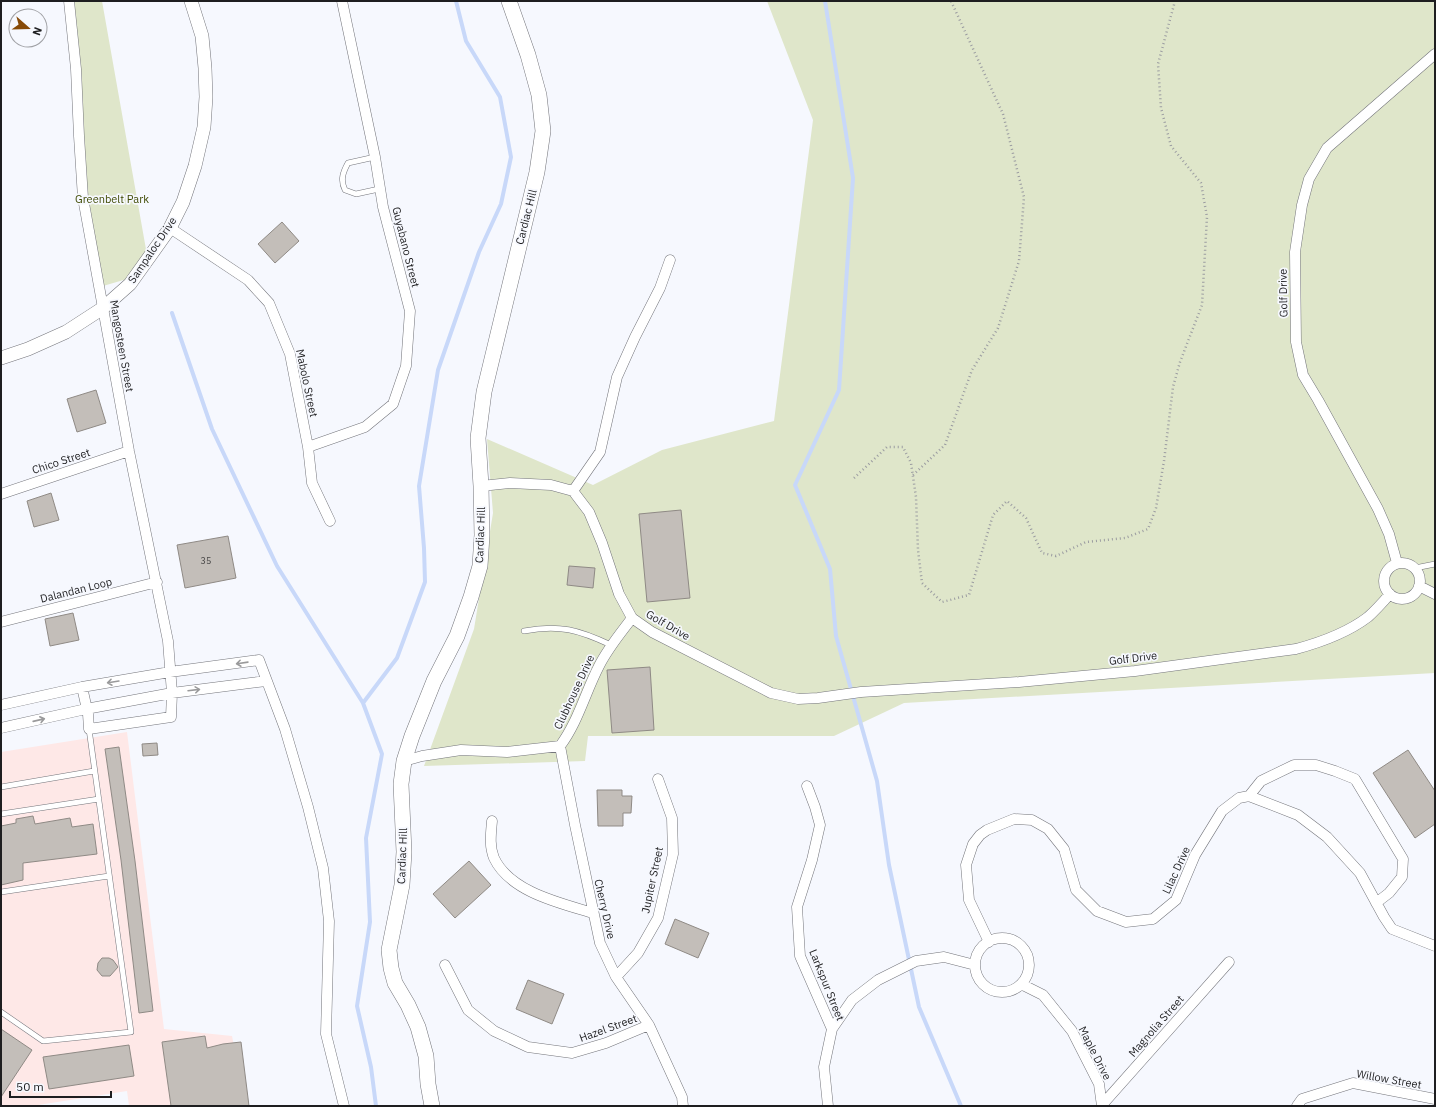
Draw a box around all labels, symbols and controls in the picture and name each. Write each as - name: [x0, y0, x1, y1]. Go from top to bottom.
- north arrow: [8, 8, 48, 48]
- text: N: [29, 25, 45, 38]
- street label: Cardiac Hill: [512, 188, 540, 246]
- park label: Greenbelt Park: [75, 192, 149, 206]
- street label: Guyabano Street: [389, 205, 423, 289]
- street label: Sampaloc Drive: [125, 214, 179, 286]
- street label: Golf Drive: [1276, 269, 1290, 317]
- street label: Mangosteen Street: [107, 299, 137, 393]
- street label: Mabolo Street: [293, 348, 321, 418]
- street label: Chico Street: [30, 445, 92, 477]
- street label: Cardiac Hill: [472, 507, 488, 563]
- house number: 35: [201, 555, 211, 566]
- street label: Dalandan Loop: [39, 574, 113, 606]
- street label: Golf Drive: [643, 607, 693, 643]
- street label: Golf Drive: [1108, 648, 1158, 668]
- street label: Clubhouse Drive: [551, 652, 597, 732]
- one-way arrow: [236, 659, 249, 667]
- one-way arrow: [107, 678, 120, 686]
- one-way arrow: [187, 686, 200, 694]
- one-way arrow: [32, 715, 45, 723]
- street label: Cardiac Hill: [394, 828, 410, 884]
- street label: Lilac Drive: [1159, 844, 1193, 896]
- street label: Jupiter Street: [638, 845, 666, 915]
- street label: Cherry Drive: [591, 878, 619, 940]
- street label: Larkspur Street: [806, 947, 848, 1023]
- street label: Magnolia Street: [1125, 992, 1187, 1060]
- street label: Hazel Street: [577, 1011, 639, 1045]
- street label: Maple Drive: [1076, 1024, 1114, 1082]
- street label: Willow Street: [1355, 1066, 1423, 1092]
- scale bar: [10, 1073, 111, 1099]
- text: 50 m: [16, 1079, 44, 1094]

